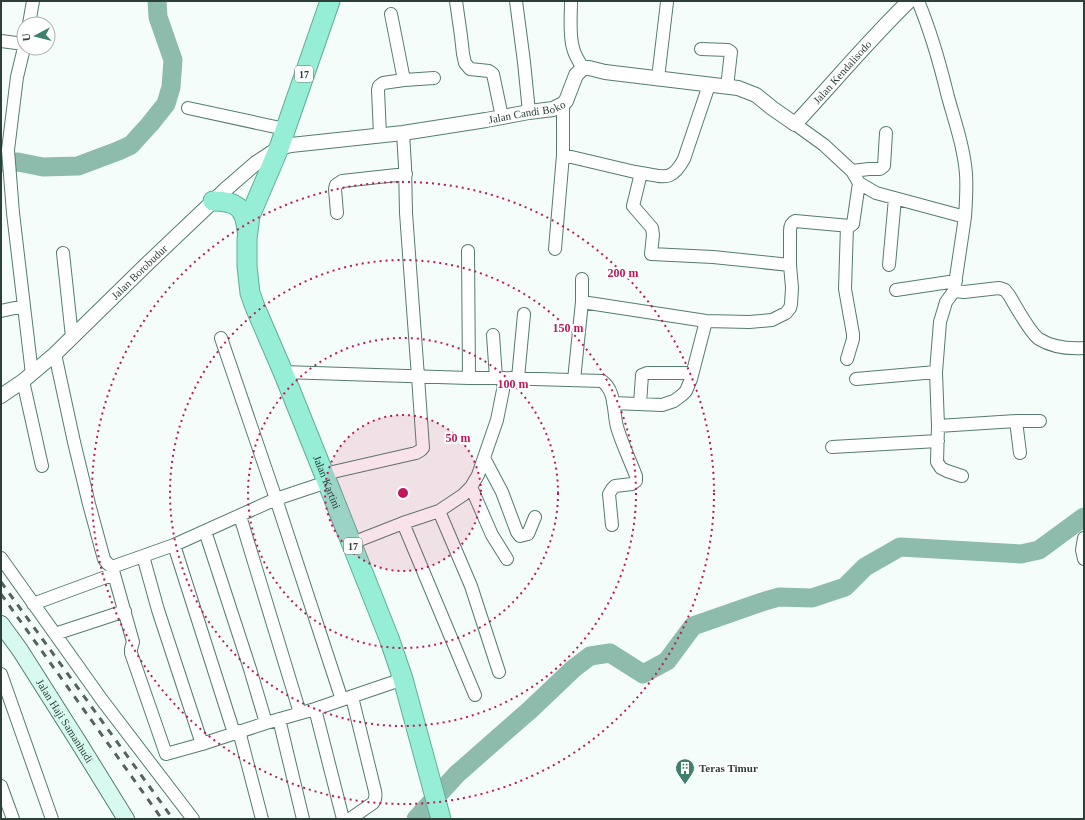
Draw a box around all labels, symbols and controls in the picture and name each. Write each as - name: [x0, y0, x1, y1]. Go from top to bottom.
- north arrow: [16, 16, 56, 56]
- text: U: [20, 32, 33, 42]
- street label: Jalan Kendalisodo: [811, 38, 874, 106]
- road number: 17: [295, 66, 313, 82]
- street label: Jalan Candi Boko: [487, 98, 568, 125]
- street label: Jalan Borobudur: [109, 242, 170, 302]
- text: 200 m: [608, 266, 639, 280]
- text: 150 m: [553, 321, 584, 335]
- text: 100 m: [498, 377, 529, 391]
- text: 50 m: [446, 431, 471, 445]
- street label: Jalan Kartini: [311, 453, 343, 510]
- centre of rings: [396, 486, 410, 500]
- road number: 17: [344, 538, 362, 554]
- street label: Jalan Haji Samanhudi: [34, 677, 96, 765]
- building icon: Teras Timur: [674, 757, 696, 785]
- place label: Teras Timur: [699, 762, 758, 774]

